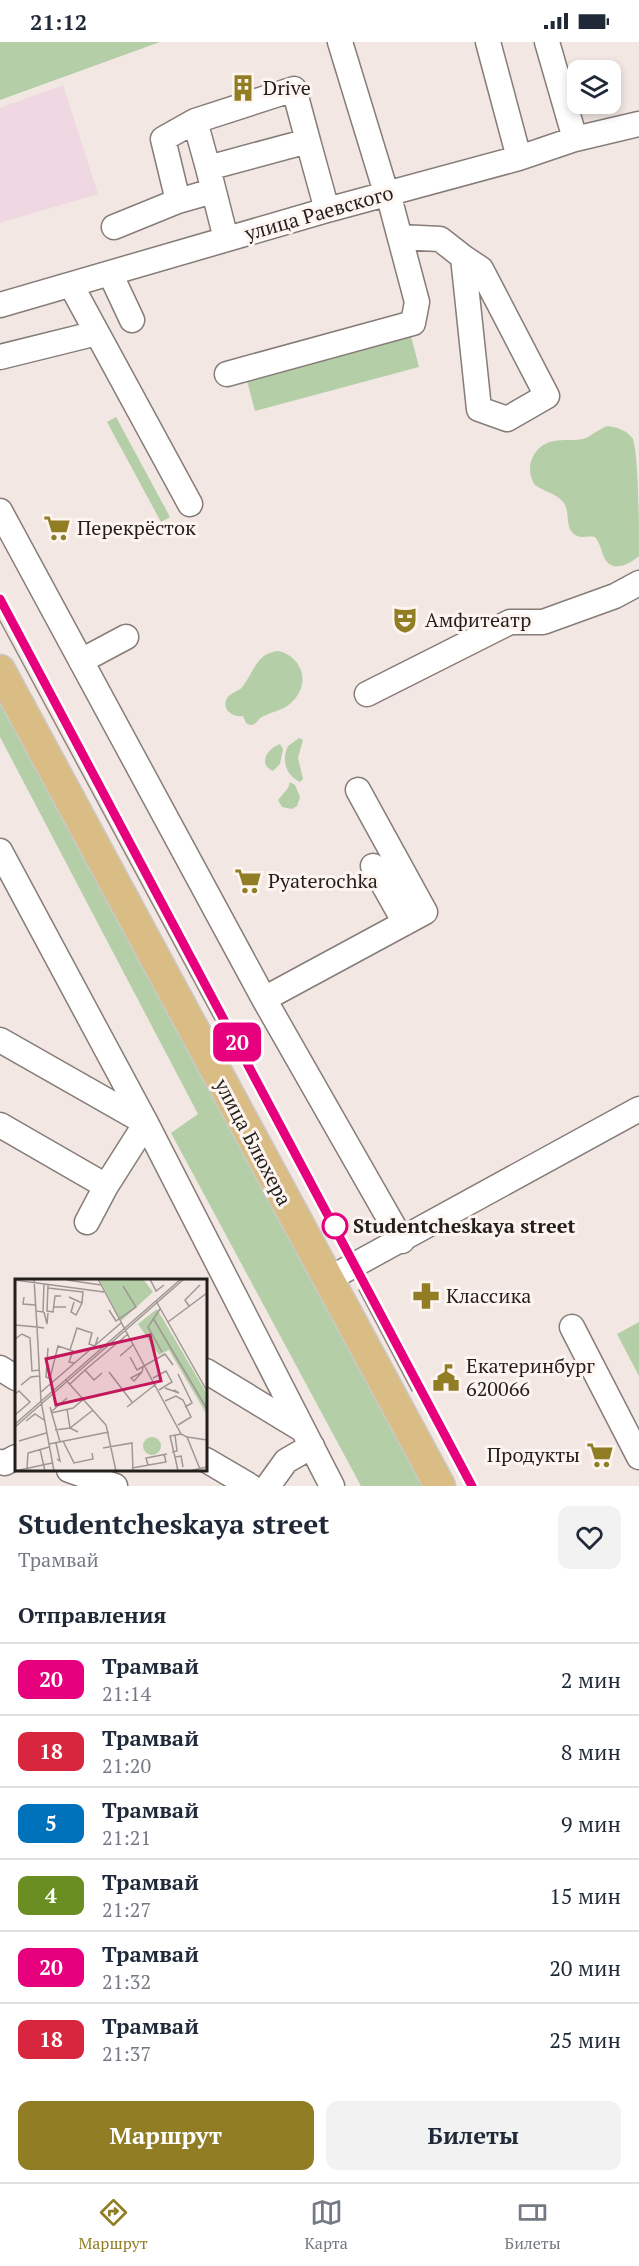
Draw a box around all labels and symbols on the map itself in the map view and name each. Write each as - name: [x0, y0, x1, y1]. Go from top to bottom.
- building icon: Drive: [228, 73, 258, 103]
- place label: Drive: [263, 74, 311, 101]
- street label: улица Раевского: [241, 178, 396, 247]
- supermarket icon: Перекрёсток: [42, 513, 72, 543]
- place label: Перекрёсток: [77, 514, 196, 541]
- theatre icon: Амфитеатр: [390, 605, 420, 635]
- place label: Амфитеатр: [425, 606, 531, 633]
- supermarket icon: Pyaterochka: [233, 866, 263, 896]
- place label: Pyaterochka: [268, 867, 378, 894]
- line badge: 20: [210, 1022, 264, 1062]
- street label: улица Блюхера: [208, 1073, 298, 1210]
- place label: Studentcheskaya street: [353, 1212, 575, 1239]
- marker: Studentcheskaya street: [322, 1213, 348, 1239]
- inset map: [15, 1279, 207, 1471]
- pharmacy icon: Классика: [411, 1281, 441, 1311]
- place label: Классика: [446, 1282, 531, 1309]
- place label: Екатеринбург 620066: [466, 1352, 595, 1402]
- public building icon: Екатеринбург 620066: [431, 1363, 461, 1393]
- supermarket icon: Продукты: [585, 1440, 615, 1470]
- place label: Продукты: [487, 1441, 580, 1468]

